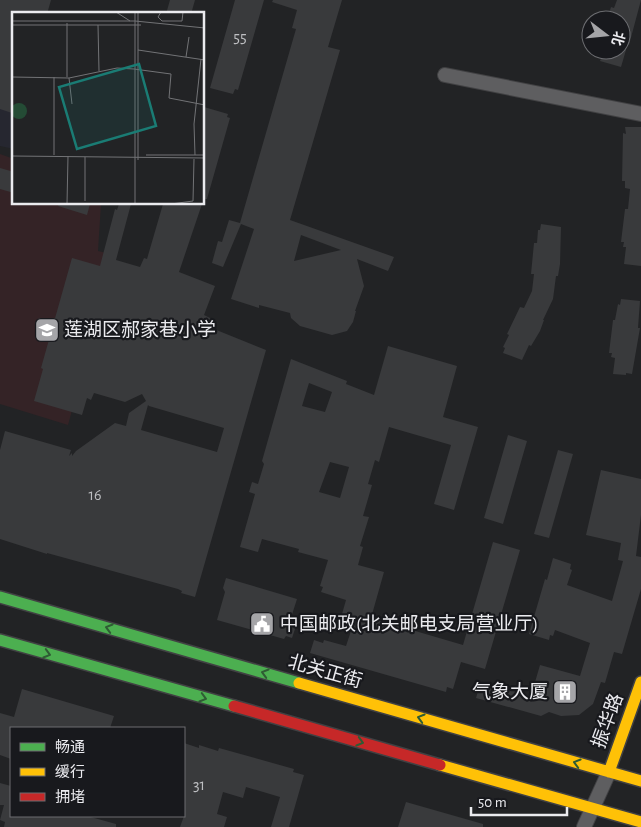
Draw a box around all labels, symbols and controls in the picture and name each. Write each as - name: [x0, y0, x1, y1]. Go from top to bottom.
- north arrow: [581, 10, 631, 60]
- inset map: [12, 12, 205, 205]
- house number: 55: [233, 29, 247, 45]
- text: 北: [609, 30, 627, 47]
- school or university icon: 莲湖区郝家巷小学: [34, 317, 60, 343]
- place label: 莲湖区郝家巷小学: [64, 319, 216, 340]
- house number: 16: [88, 487, 102, 503]
- public building icon: 中国邮政(北关邮电支局营业厅): [249, 611, 275, 637]
- place label: 中国邮政(北关邮电支局营业厅): [280, 614, 538, 634]
- one-way arrow: [105, 623, 114, 633]
- one-way arrow: [42, 648, 50, 658]
- street label: 北关正街: [286, 651, 364, 692]
- one-way arrow: [261, 668, 270, 678]
- building icon: 气象大厦: [552, 679, 578, 705]
- place label: 气象大厦: [472, 681, 548, 702]
- street label: 振华路: [588, 691, 627, 751]
- one-way arrow: [199, 692, 207, 702]
- one-way arrow: [418, 713, 426, 723]
- legend: [10, 727, 185, 817]
- one-way arrow: [355, 736, 364, 747]
- text: 畅通: [55, 739, 85, 755]
- one-way arrow: [574, 758, 582, 768]
- text: 缓行: [55, 764, 85, 780]
- house number: 31: [193, 777, 205, 793]
- scale bar: [471, 784, 567, 816]
- text: 拥堵: [55, 789, 85, 805]
- text: 50 m: [478, 795, 507, 810]

